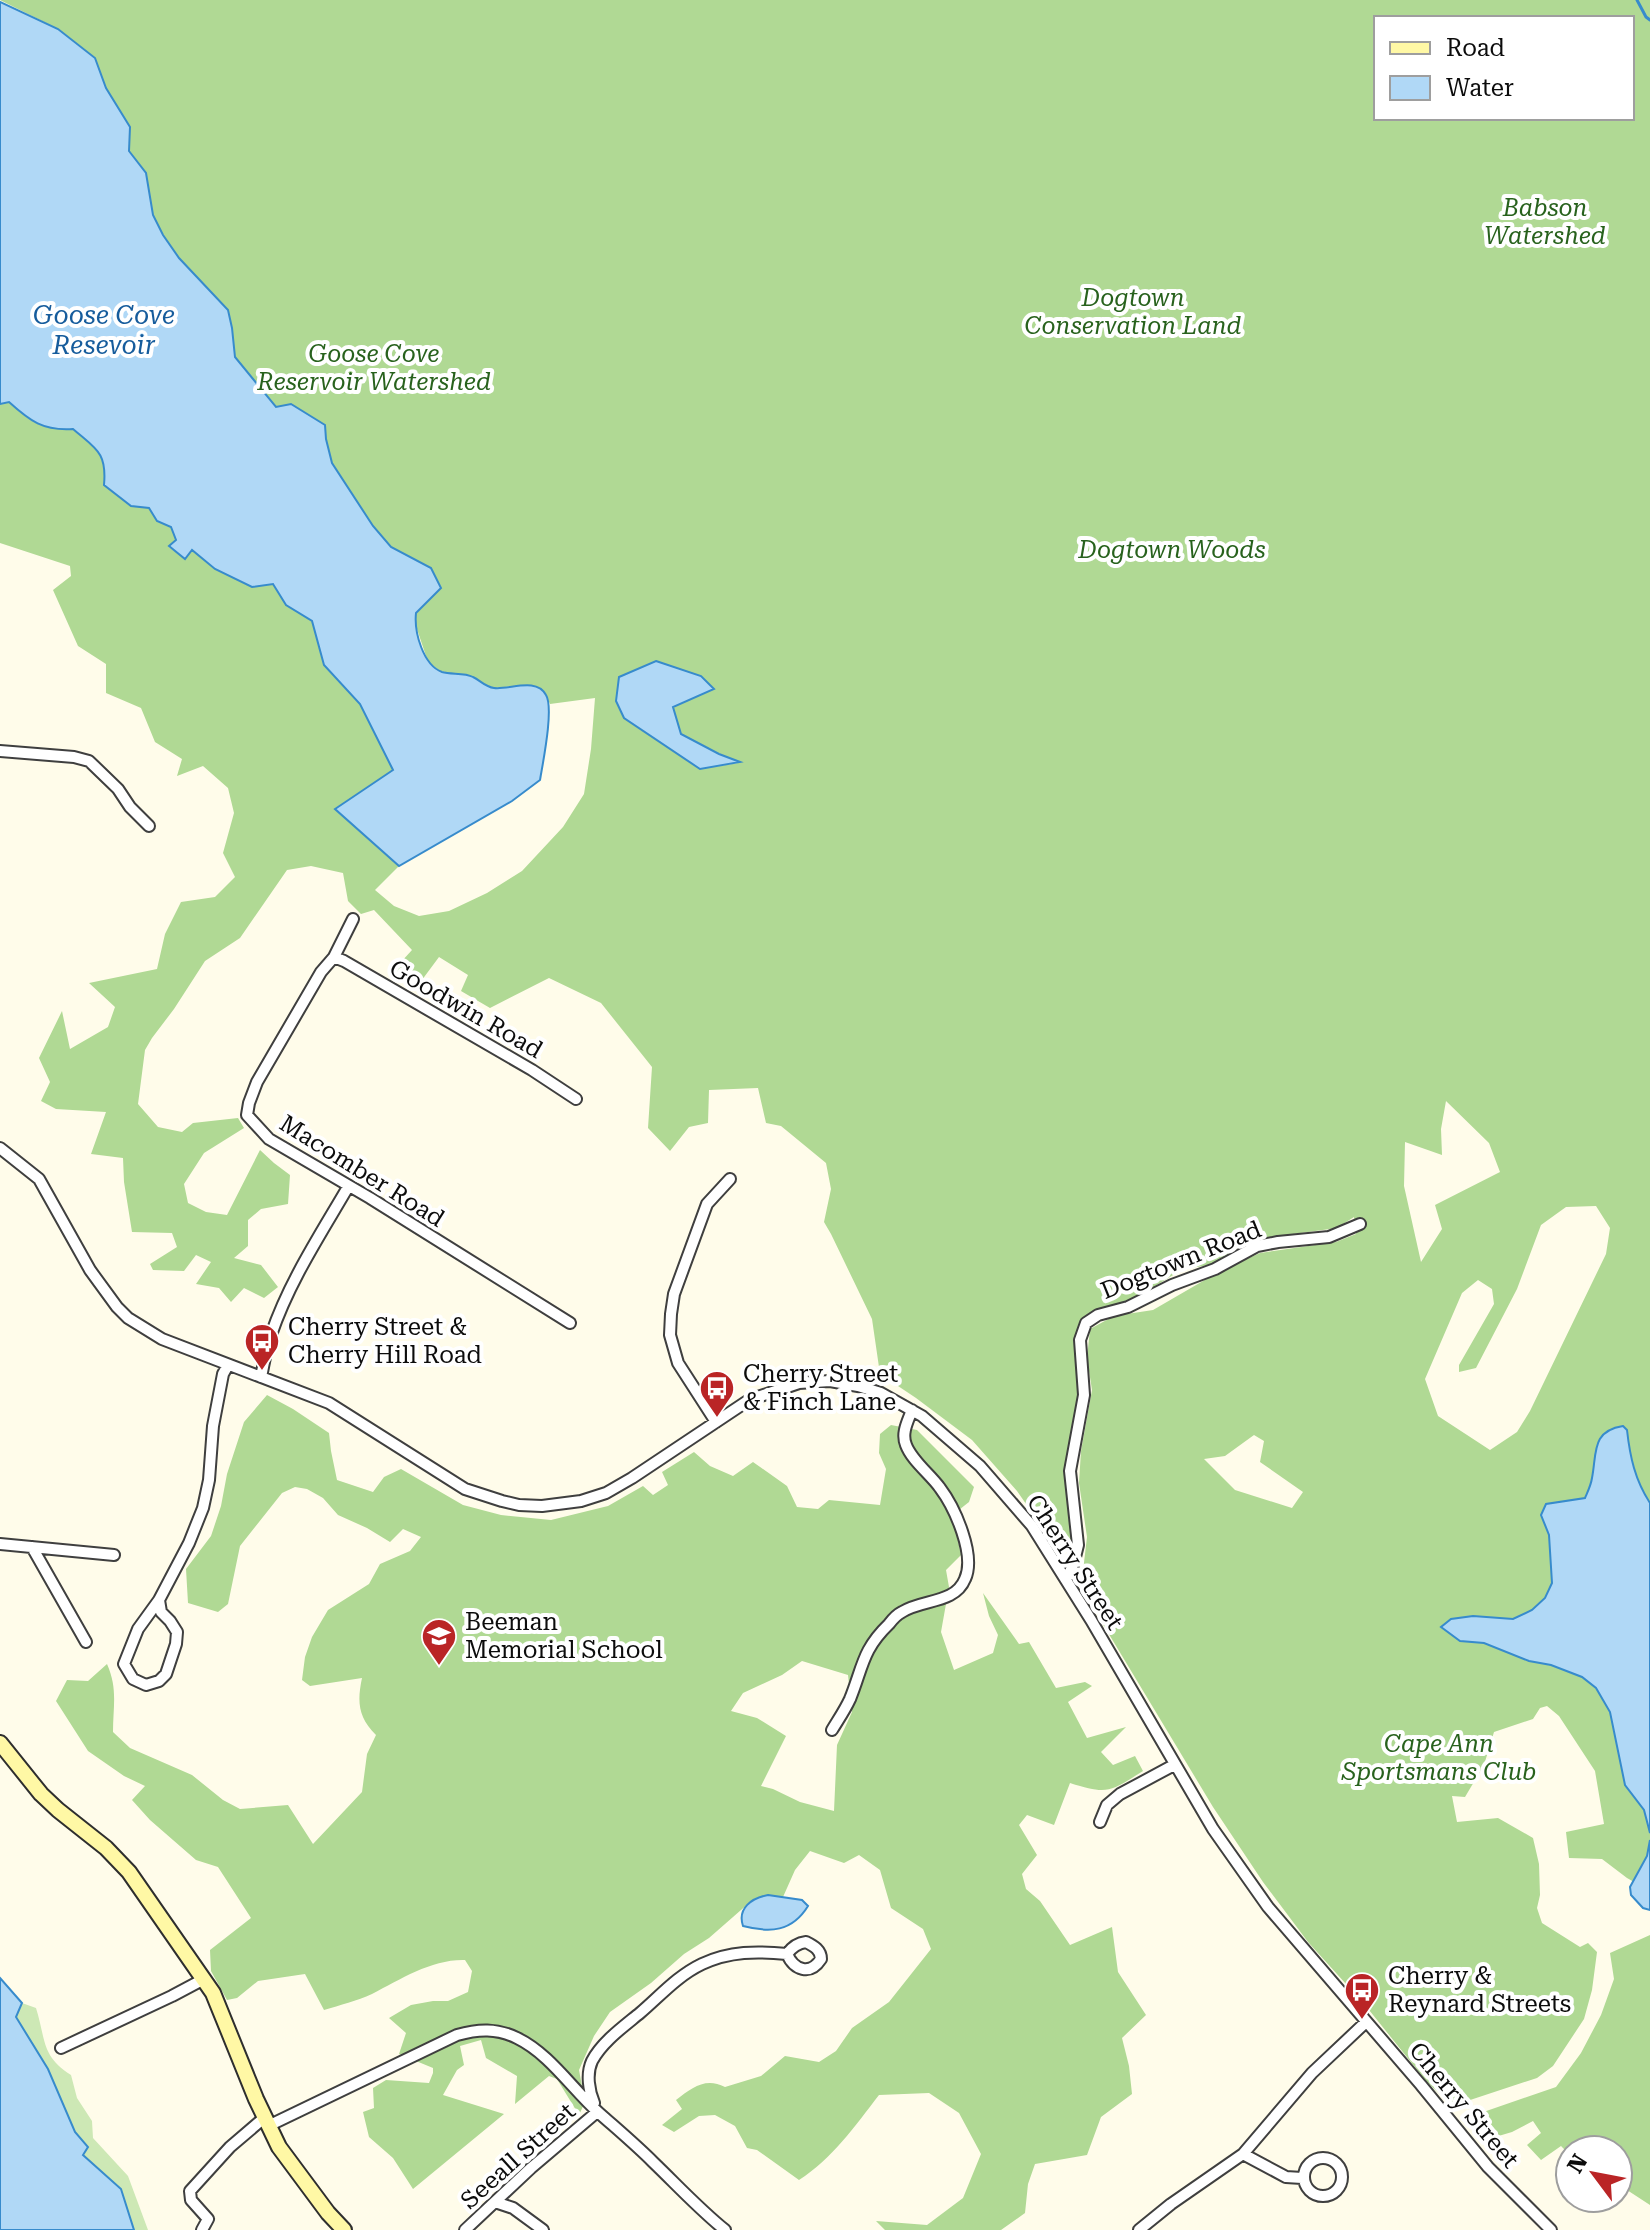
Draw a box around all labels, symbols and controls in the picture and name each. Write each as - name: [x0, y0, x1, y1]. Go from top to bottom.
- legend: [1374, 16, 1634, 120]
- text: Road: [1446, 34, 1505, 62]
- text: Water: [1446, 74, 1514, 102]
- park label: Babson Watershed: [1484, 194, 1606, 250]
- park label: Dogtown Conservation Land: [1024, 284, 1242, 340]
- water label: Goose Cove Resevoir: [33, 300, 175, 360]
- park label: Goose Cove Reservoir Watershed: [256, 340, 491, 396]
- park label: Dogtown Woods: [1077, 536, 1266, 564]
- street label: Goodwin Road: [385, 954, 547, 1064]
- street label: Macomber Road: [275, 1109, 449, 1233]
- street label: Dogtown Road: [1097, 1215, 1265, 1305]
- place label: Cherry Street & Cherry Hill Road: [288, 1313, 482, 1369]
- bus stop icon: Cherry Street & Cherry Hill Road: [243, 1322, 281, 1372]
- place label: Cherry Street & Finch Lane: [743, 1360, 898, 1416]
- bus stop icon: Cherry Street & Finch Lane: [698, 1369, 736, 1419]
- street label: Cherry Street: [1021, 1489, 1129, 1635]
- place label: Beeman Memorial School: [465, 1608, 663, 1664]
- school or university icon: Beeman Memorial School: [420, 1617, 458, 1667]
- park label: Cape Ann Sportsmans Club: [1341, 1730, 1536, 1786]
- place label: Cherry & Reynard Streets: [1388, 1962, 1571, 2018]
- bus stop icon: Cherry & Reynard Streets: [1343, 1971, 1381, 2021]
- street label: Cherry Street: [1403, 2037, 1525, 2173]
- street label: Seeall Street: [455, 2097, 581, 2215]
- north arrow: [1554, 2134, 1634, 2214]
- text: N: [1562, 2150, 1593, 2177]

